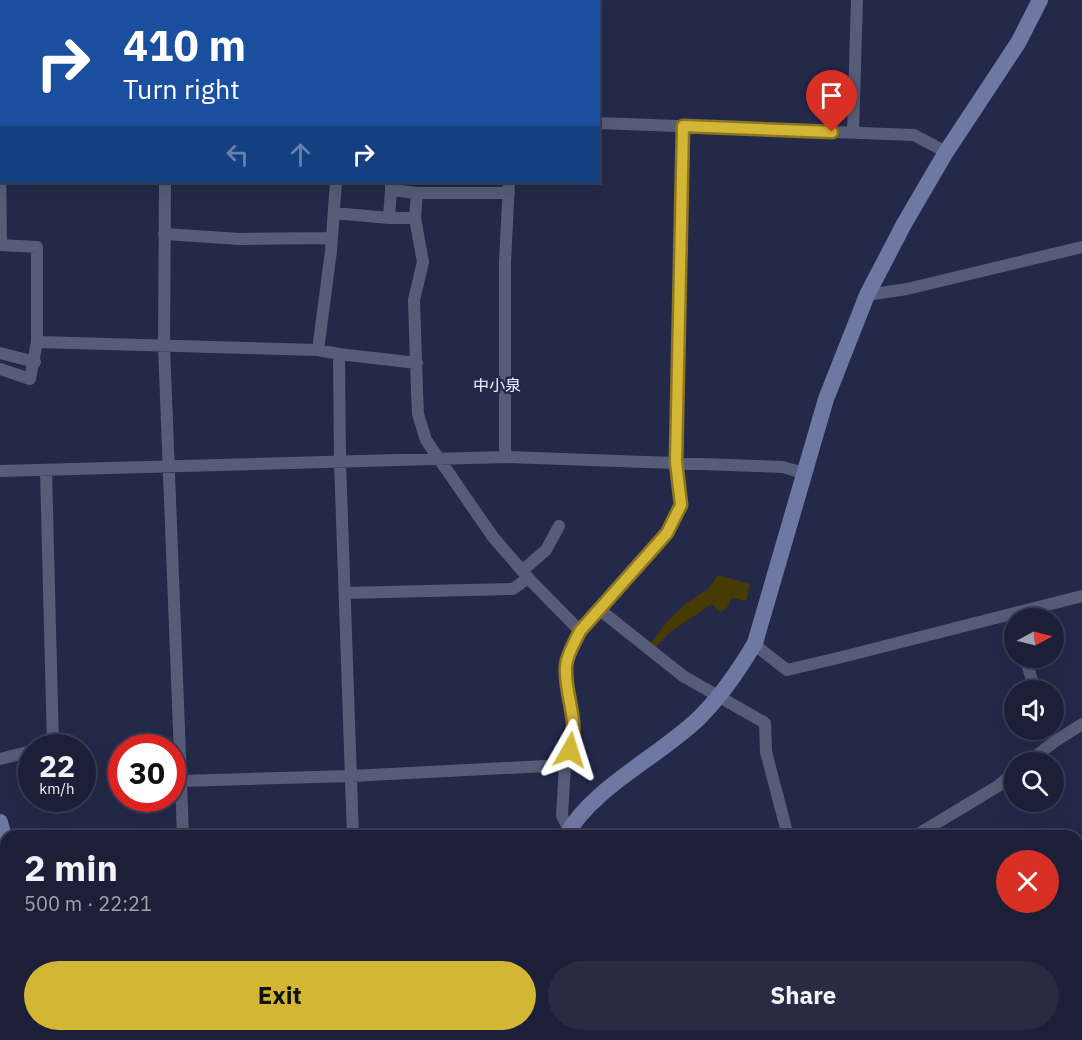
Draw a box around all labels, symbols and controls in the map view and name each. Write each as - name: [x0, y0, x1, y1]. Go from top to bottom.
- text: 410 m: [123, 18, 246, 73]
- icon: right: [24, 24, 102, 102]
- pin: [806, 70, 857, 132]
- text: Turn right: [123, 71, 240, 106]
- icon: arrive: [815, 79, 848, 112]
- icon: left: [221, 138, 254, 171]
- icon: ahead: [284, 138, 317, 171]
- icon: right: [347, 138, 380, 171]
- district label: 中小泉: [473, 375, 521, 395]
- north arrow: [1004, 608, 1064, 668]
- map controls: [1004, 608, 1064, 812]
- button: sound: [1004, 680, 1064, 740]
- position arrow: [538, 718, 602, 782]
- speed limit sign: 30: [108, 734, 186, 812]
- text: 22: [39, 746, 75, 785]
- button: search: [1004, 752, 1064, 812]
- text: km/h: [39, 779, 75, 798]
- text: 2 min: [24, 844, 118, 891]
- button: close: [996, 850, 1059, 913]
- text: 500 m · 22:21: [24, 890, 152, 917]
- button: Exit: [24, 961, 536, 1030]
- button: Share: [548, 961, 1059, 1030]

